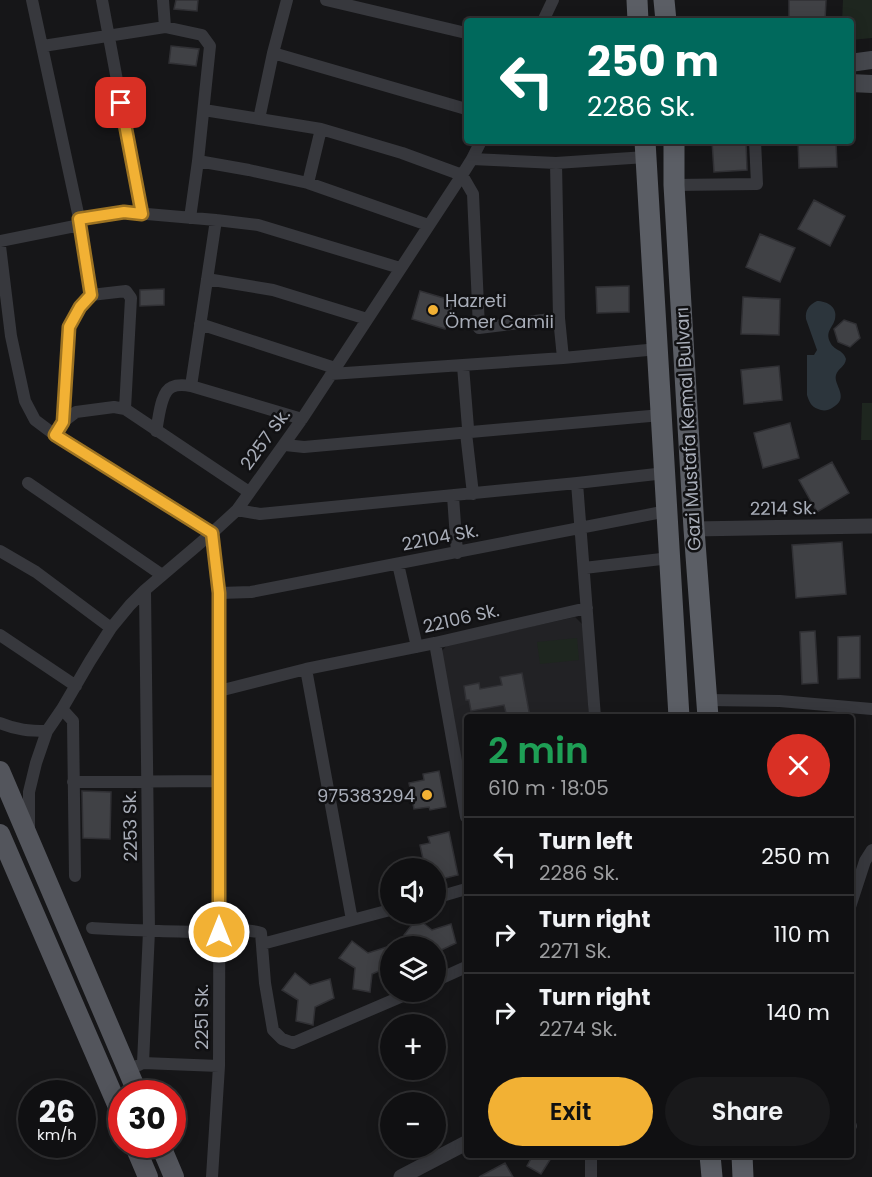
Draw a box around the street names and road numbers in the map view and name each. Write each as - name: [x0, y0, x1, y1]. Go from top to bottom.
- street label: Gazi Mustafa Kemal Bulvarı: [669, 307, 707, 551]
- street label: 2257 Sk.: [234, 403, 296, 475]
- street label: 2214 Sk.: [750, 495, 816, 521]
- street label: 22104 Sk.: [400, 517, 480, 557]
- street label: 22106 Sk.: [420, 597, 502, 639]
- street label: 2253 Sk.: [117, 790, 143, 862]
- street label: 2251 Sk.: [189, 984, 214, 1050]

